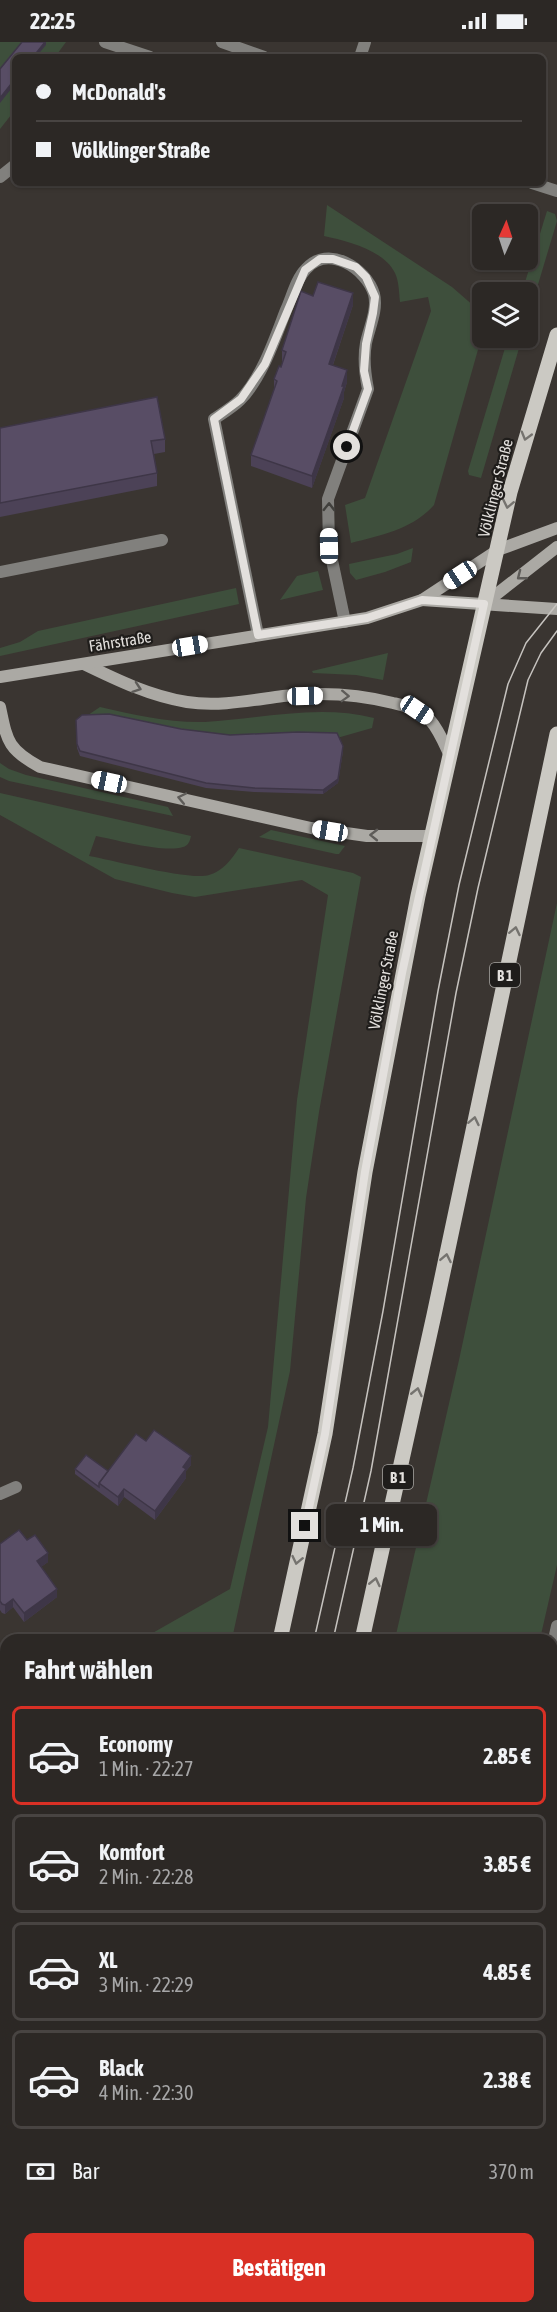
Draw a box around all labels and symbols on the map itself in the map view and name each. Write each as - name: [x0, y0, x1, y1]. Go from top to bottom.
- north arrow: [472, 204, 538, 270]
- one-way arrow: [521, 431, 533, 441]
- route start: [333, 433, 360, 460]
- street label: Völklinger Straße: [474, 437, 517, 539]
- one-way arrow: [502, 499, 515, 509]
- one-way arrow: [323, 502, 335, 511]
- car: [320, 528, 338, 564]
- car: [440, 558, 480, 592]
- one-way arrow: [516, 568, 527, 579]
- street label: Fährstraße: [88, 627, 152, 655]
- car: [171, 634, 209, 658]
- one-way arrow: [131, 681, 142, 694]
- car: [287, 687, 323, 705]
- one-way arrow: [340, 689, 349, 702]
- car: [397, 692, 437, 728]
- car: [90, 769, 128, 795]
- one-way arrow: [178, 793, 188, 806]
- car: [311, 819, 349, 843]
- one-way arrow: [369, 829, 378, 842]
- one-way arrow: [507, 926, 520, 936]
- street label: Völklinger Straße: [365, 929, 402, 1031]
- road number: B 1: [490, 963, 520, 987]
- one-way arrow: [467, 1117, 480, 1127]
- one-way arrow: [439, 1253, 452, 1263]
- one-way arrow: [410, 1387, 423, 1397]
- road number: B 1: [383, 1465, 413, 1489]
- callout: 1 Min.: [326, 1505, 437, 1547]
- route end: [291, 1512, 318, 1539]
- one-way arrow: [292, 1555, 305, 1565]
- one-way arrow: [368, 1578, 381, 1588]

